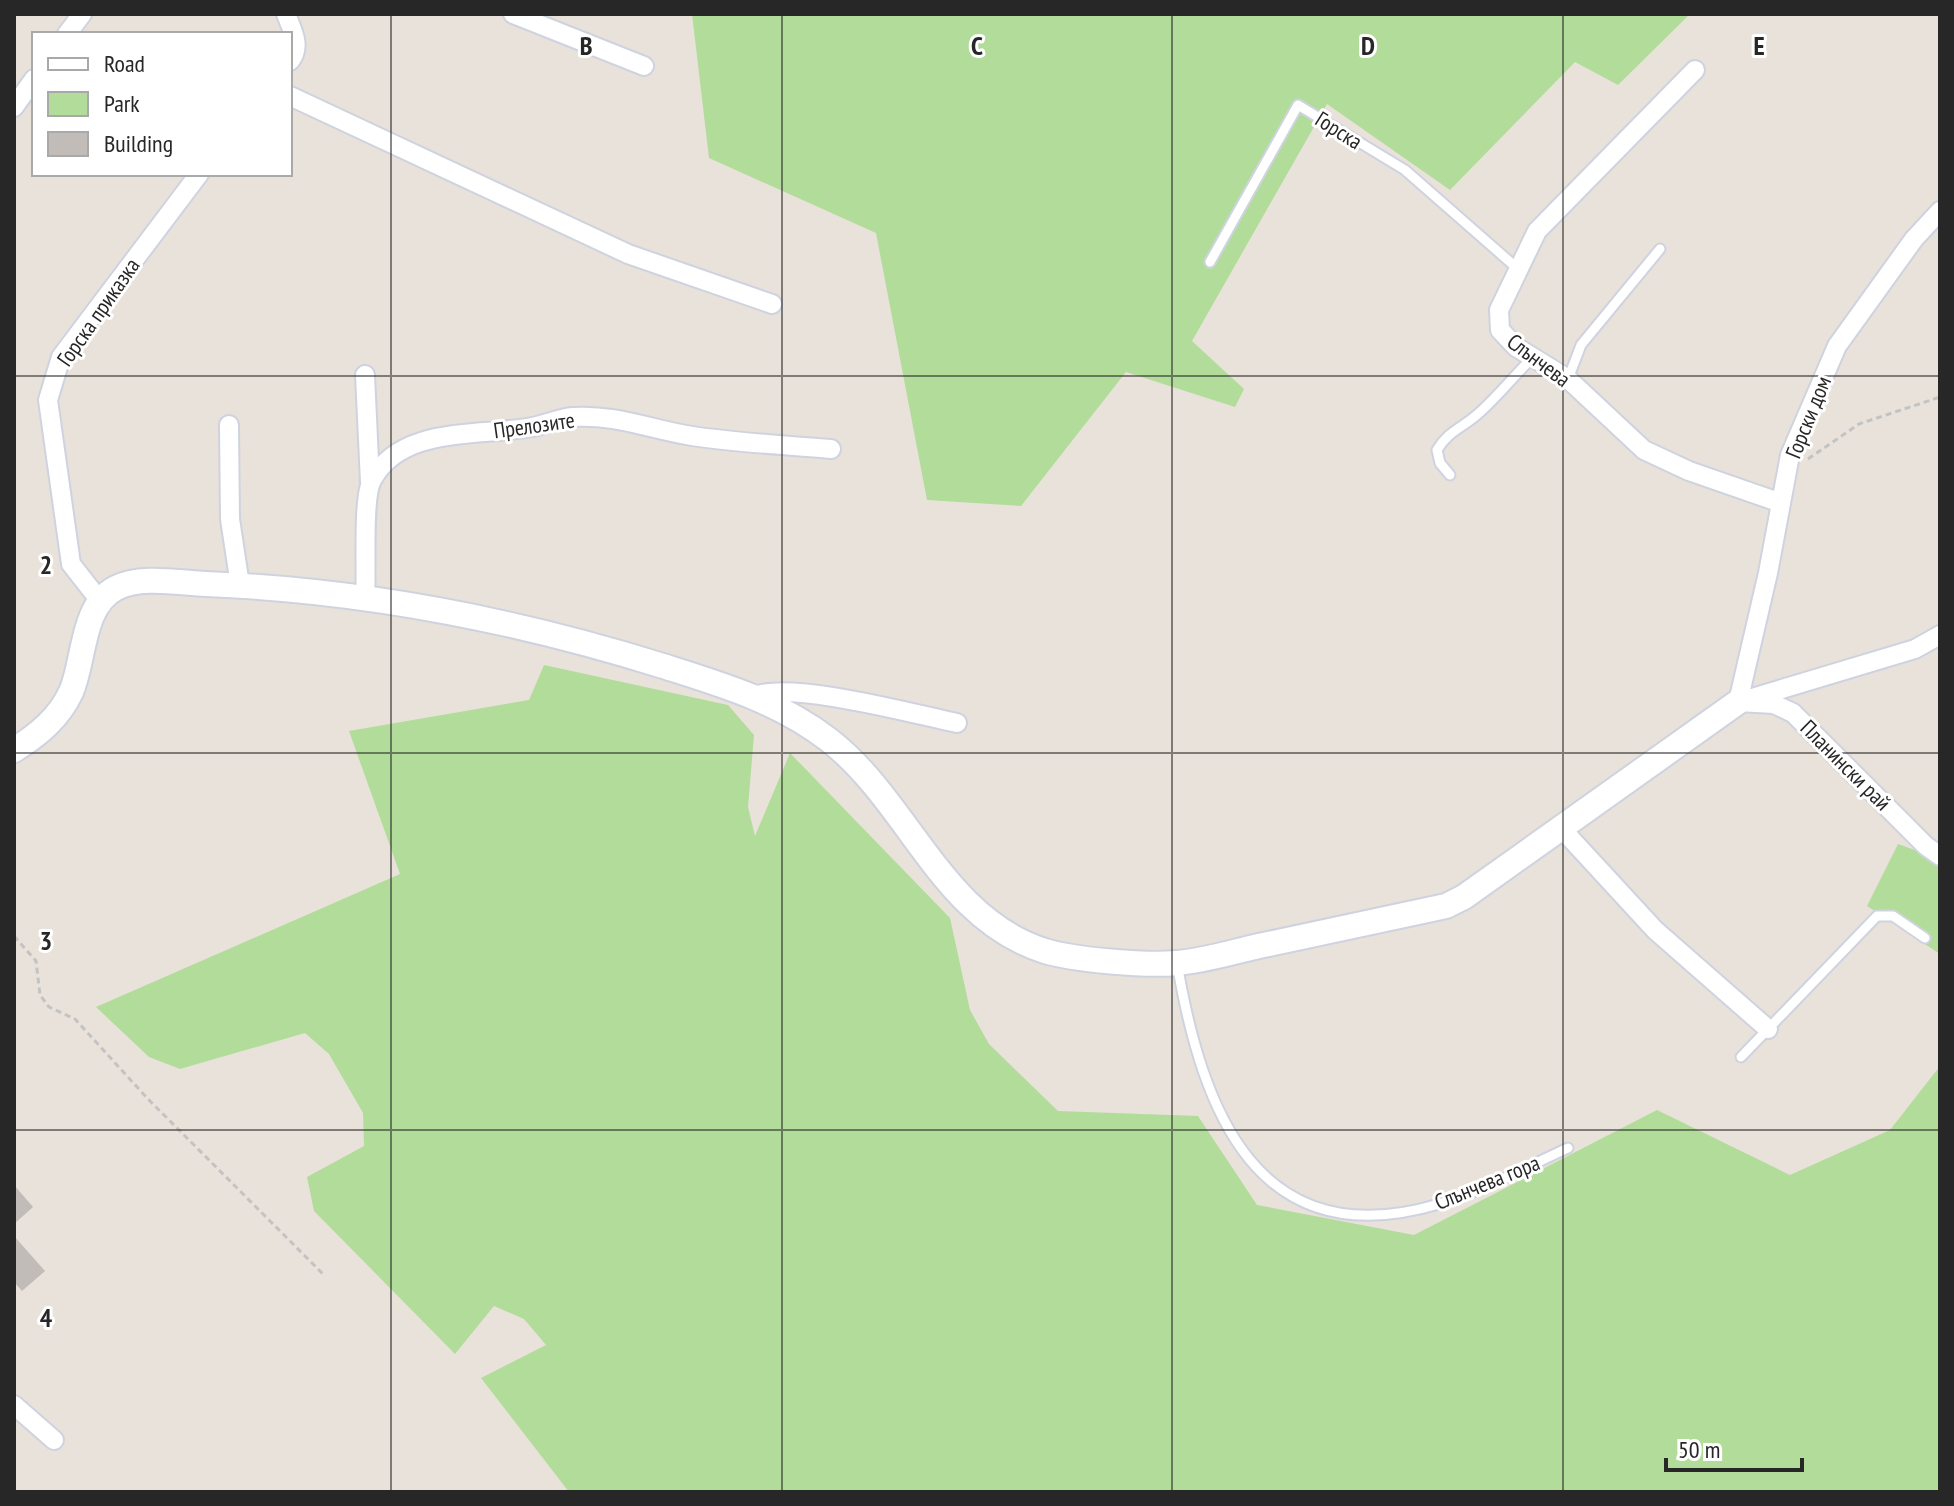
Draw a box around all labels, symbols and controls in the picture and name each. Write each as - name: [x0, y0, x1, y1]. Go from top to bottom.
- text: B: [580, 29, 593, 62]
- text: C: [971, 29, 983, 62]
- text: D: [1361, 29, 1375, 62]
- text: E: [1753, 29, 1765, 62]
- legend: [32, 32, 292, 176]
- text: Road: [104, 48, 145, 79]
- text: Park: [104, 88, 140, 119]
- street label: Горска: [1310, 105, 1368, 155]
- text: Building: [104, 128, 173, 159]
- street label: Горска приказка: [50, 252, 146, 372]
- street label: Слънчева: [1502, 327, 1576, 393]
- street label: Горски дом: [1779, 372, 1837, 462]
- street label: Прелозите: [492, 405, 576, 445]
- text: 2: [40, 548, 52, 581]
- street label: Планински рай: [1795, 714, 1897, 816]
- text: 3: [40, 924, 52, 957]
- street label: Слънчева гора: [1430, 1148, 1544, 1216]
- text: 4: [40, 1301, 53, 1334]
- scale bar: [1666, 1422, 1802, 1472]
- text: 50 m: [1678, 1434, 1720, 1465]

